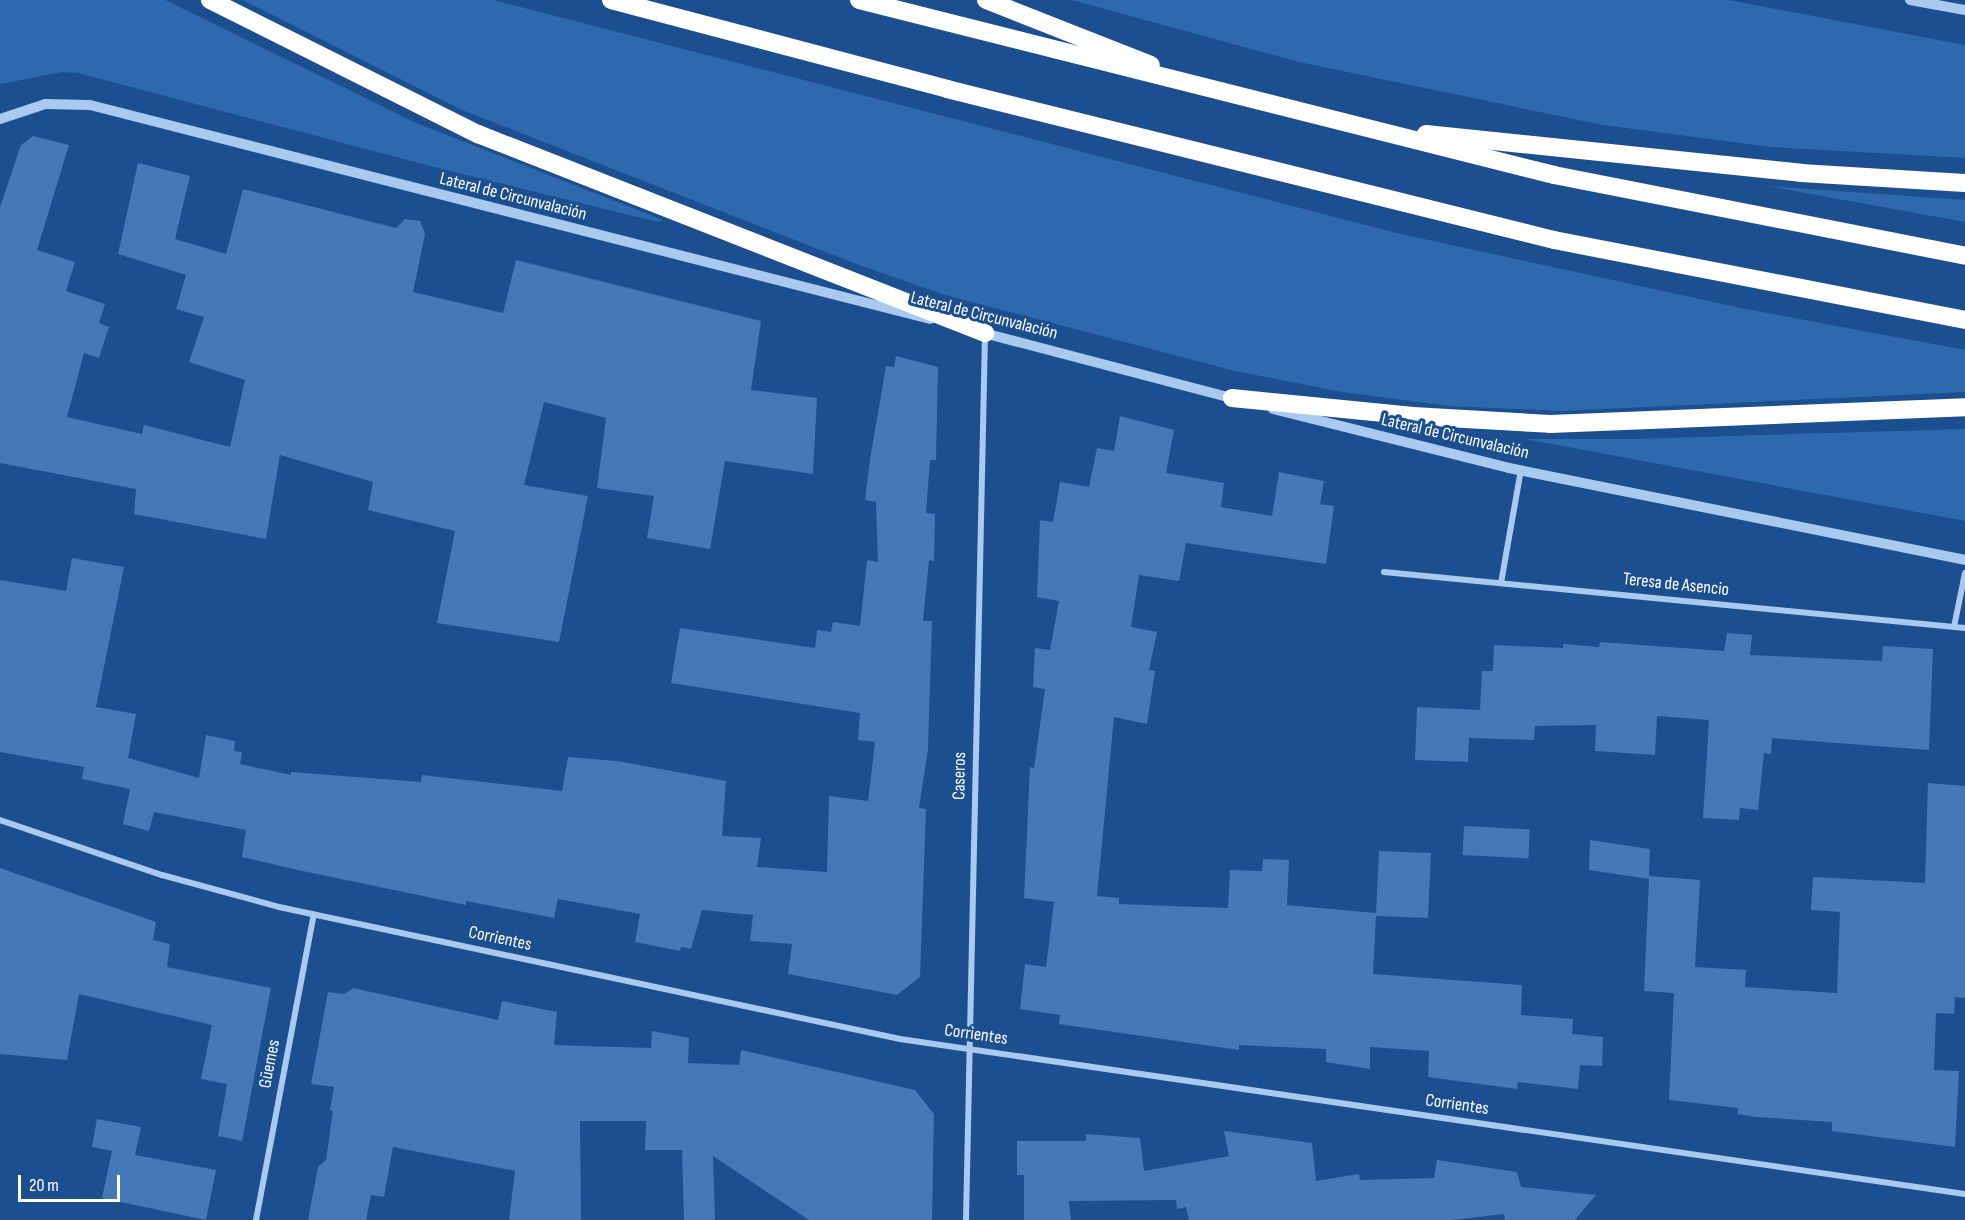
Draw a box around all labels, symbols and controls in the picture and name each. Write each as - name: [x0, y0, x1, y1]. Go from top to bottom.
- street label: Lateral de Circunvalación: [437, 168, 589, 226]
- street label: Lateral de Circunvalación: [908, 287, 1060, 345]
- street label: Lateral de Circunvalación: [1379, 410, 1531, 464]
- street label: Teresa de Asencio: [1622, 569, 1730, 601]
- street label: Caseros: [949, 752, 971, 800]
- street label: Corrientes: [467, 922, 533, 956]
- street label: Corrientes: [943, 1020, 1009, 1050]
- street label: Güemes: [255, 1038, 285, 1090]
- street label: Corrientes: [1424, 1090, 1490, 1120]
- scale bar: [21, 1163, 123, 1201]
- text: 20 m: [29, 1175, 59, 1196]

